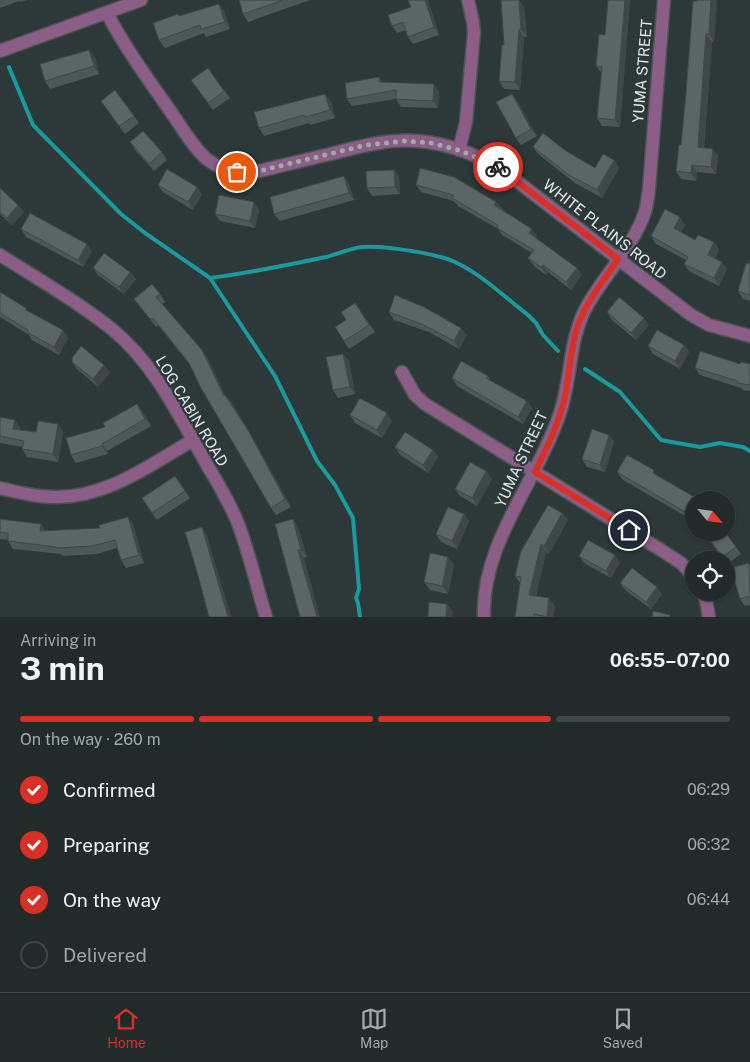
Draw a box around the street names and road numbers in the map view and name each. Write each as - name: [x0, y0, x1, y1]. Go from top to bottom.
- street label: YUMA STREET: [629, 18, 655, 124]
- street label: WHITE PLAINS ROAD: [540, 176, 670, 282]
- street label: LOG CABIN ROAD: [152, 353, 232, 469]
- street label: YUMA STREET: [491, 408, 551, 510]

